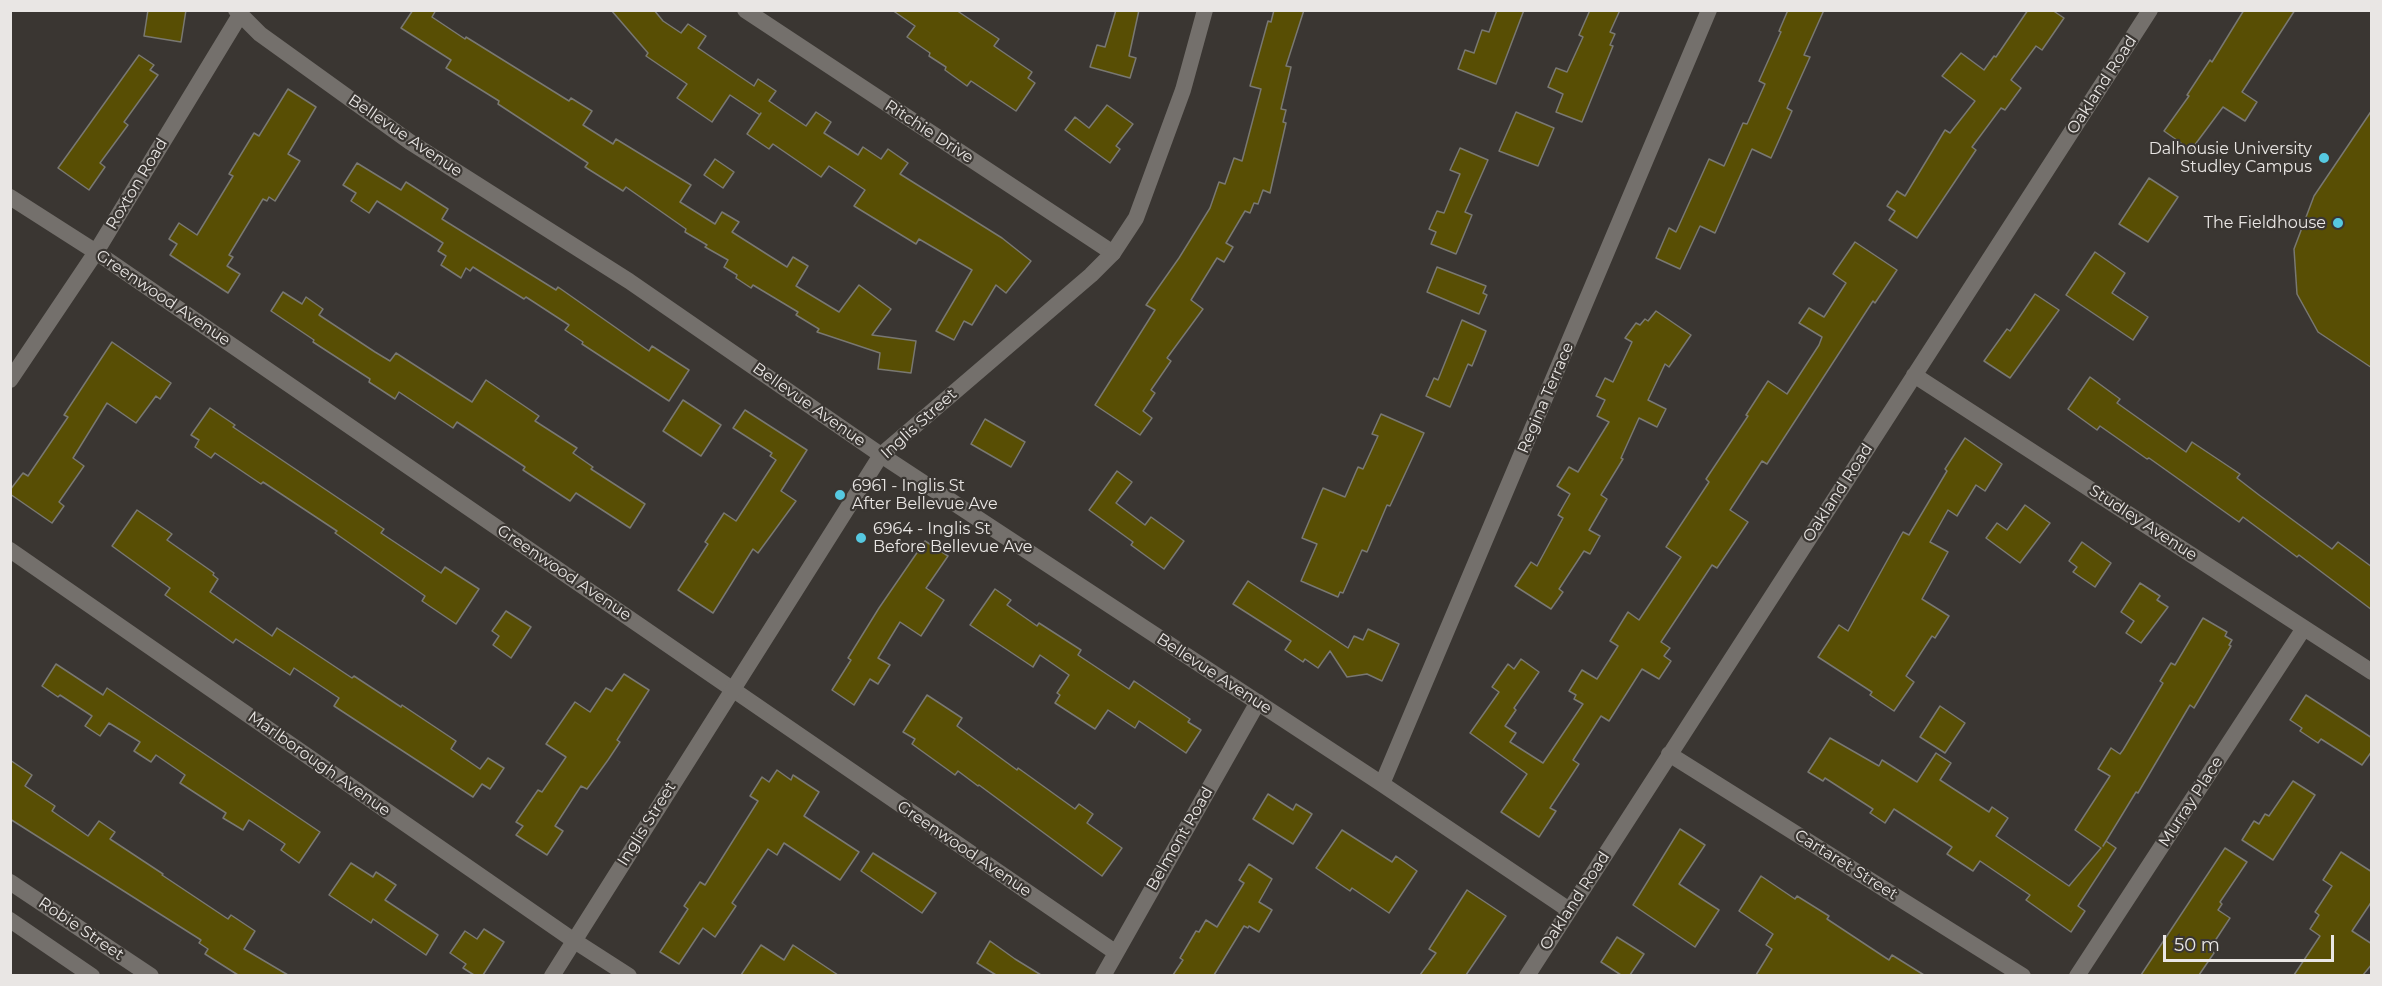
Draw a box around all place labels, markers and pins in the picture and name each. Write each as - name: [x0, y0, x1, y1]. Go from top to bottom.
- place label: Dalhousie University Studley Campus: [2149, 139, 2312, 177]
- marker: Dalhousie University Studley Campus: [2317, 151, 2331, 165]
- place label: The Fieldhouse: [2204, 213, 2326, 233]
- marker: The Fieldhouse: [2331, 216, 2345, 230]
- place label: 6961 - Inglis St After Bellevue Ave: [852, 476, 998, 514]
- marker: 6961 - Inglis St After Bellevue Ave: [833, 488, 847, 502]
- place label: 6964 - Inglis St Before Bellevue Ave: [873, 519, 1032, 557]
- marker: 6964 - Inglis St Before Bellevue Ave: [854, 531, 868, 545]

